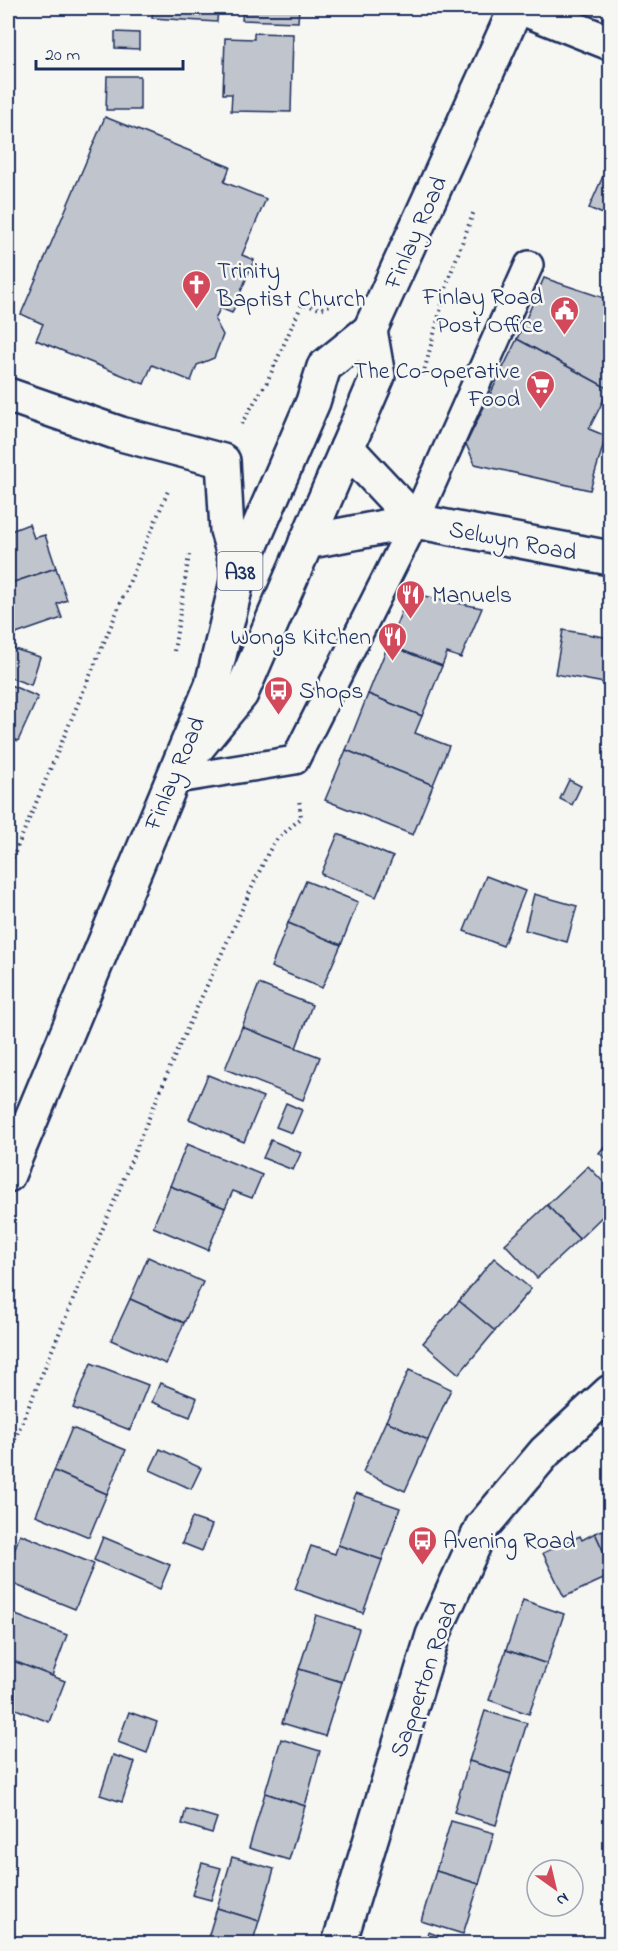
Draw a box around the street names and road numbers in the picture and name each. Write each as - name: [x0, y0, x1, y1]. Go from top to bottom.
- street label: Finlay Road: [376, 171, 459, 296]
- street label: Selwyn Road: [446, 513, 580, 573]
- road number: A38: [218, 552, 262, 590]
- street label: Finlay Road: [136, 711, 217, 837]
- street label: Sapperton Road: [382, 1596, 469, 1763]

